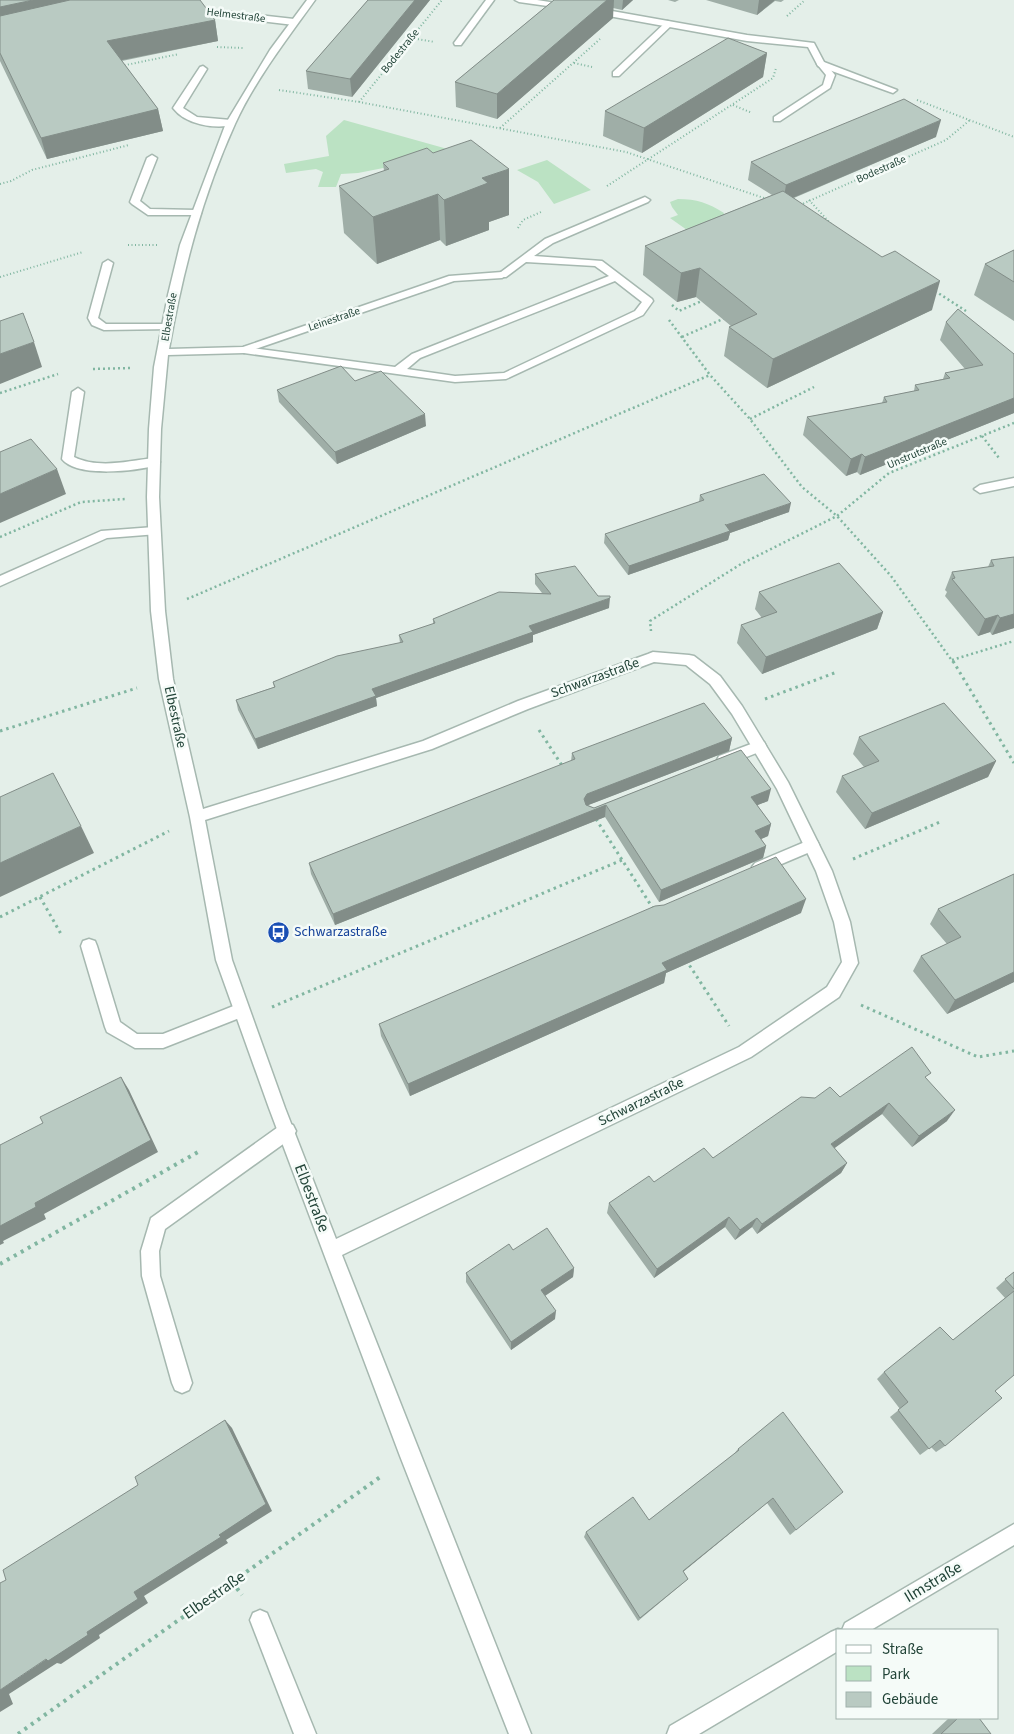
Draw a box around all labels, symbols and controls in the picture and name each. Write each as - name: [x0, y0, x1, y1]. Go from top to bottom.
- street label: Helmestraße: [206, 4, 267, 26]
- street label: Bodestraße: [377, 25, 423, 76]
- street label: Bodestraße: [854, 151, 909, 187]
- street label: Elbestraße: [157, 291, 181, 342]
- street label: Leinestraße: [306, 303, 362, 335]
- street label: Unstrutstraße: [885, 433, 950, 472]
- street label: Schwarzastraße: [548, 653, 642, 703]
- street label: Elbestraße: [159, 684, 191, 750]
- bus stop icon: Schwarzastraße: [266, 920, 290, 944]
- place label: Schwarzastraße: [294, 922, 387, 942]
- street label: Schwarzastraße: [595, 1073, 687, 1131]
- street label: Elbestraße: [289, 1161, 335, 1235]
- street label: Ilmstraße: [900, 1556, 966, 1608]
- street label: Elbestraße: [178, 1565, 250, 1625]
- legend: [836, 1629, 999, 1719]
- text: Straße: [882, 1639, 923, 1660]
- text: Park: [882, 1664, 911, 1685]
- text: Gebäude: [882, 1689, 938, 1710]

